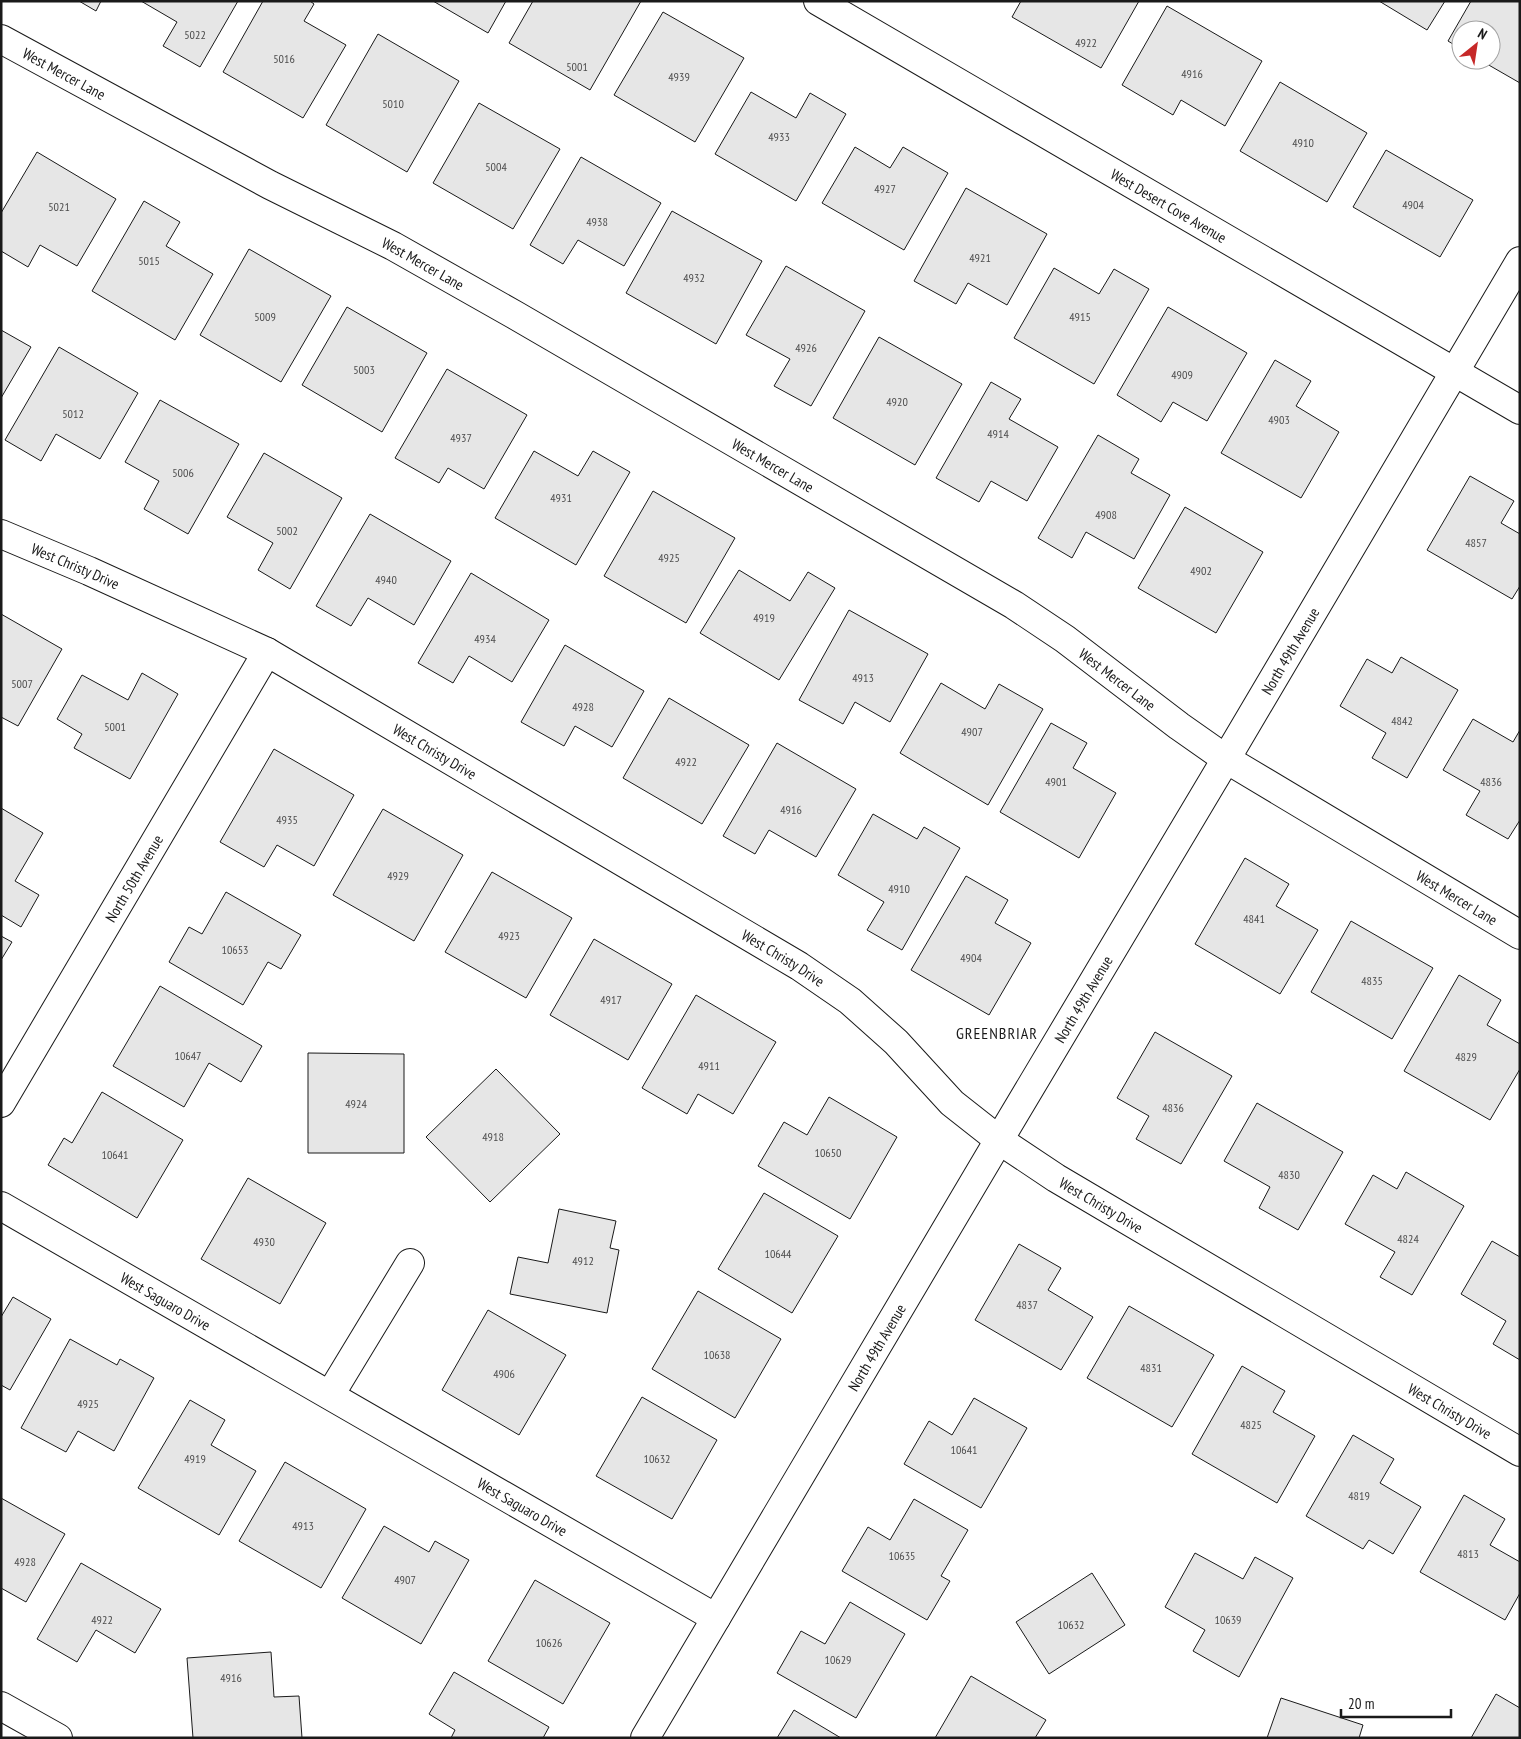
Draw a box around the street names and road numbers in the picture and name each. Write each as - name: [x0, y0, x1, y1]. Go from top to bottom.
- street label: West Mercer Lane: [20, 43, 109, 104]
- street label: West Desert Cove Avenue: [1107, 164, 1230, 247]
- street label: West Mercer Lane: [379, 233, 468, 294]
- street label: West Mercer Lane: [729, 434, 817, 496]
- street label: West Christy Drive: [29, 538, 122, 593]
- street label: North 49th Avenue: [1257, 604, 1323, 698]
- street label: West Mercer Lane: [1075, 644, 1160, 714]
- street label: West Christy Drive: [390, 719, 480, 783]
- street label: North 50th Avenue: [101, 831, 167, 925]
- street label: West Mercer Lane: [1413, 866, 1501, 929]
- street label: West Christy Drive: [738, 925, 828, 990]
- street label: North 49th Avenue: [1050, 952, 1116, 1046]
- street label: West Christy Drive: [1056, 1173, 1147, 1237]
- street label: West Saguaro Drive: [117, 1267, 214, 1334]
- street label: North 49th Avenue: [843, 1300, 909, 1394]
- street label: West Christy Drive: [1405, 1379, 1495, 1443]
- street label: West Saguaro Drive: [474, 1473, 571, 1540]

